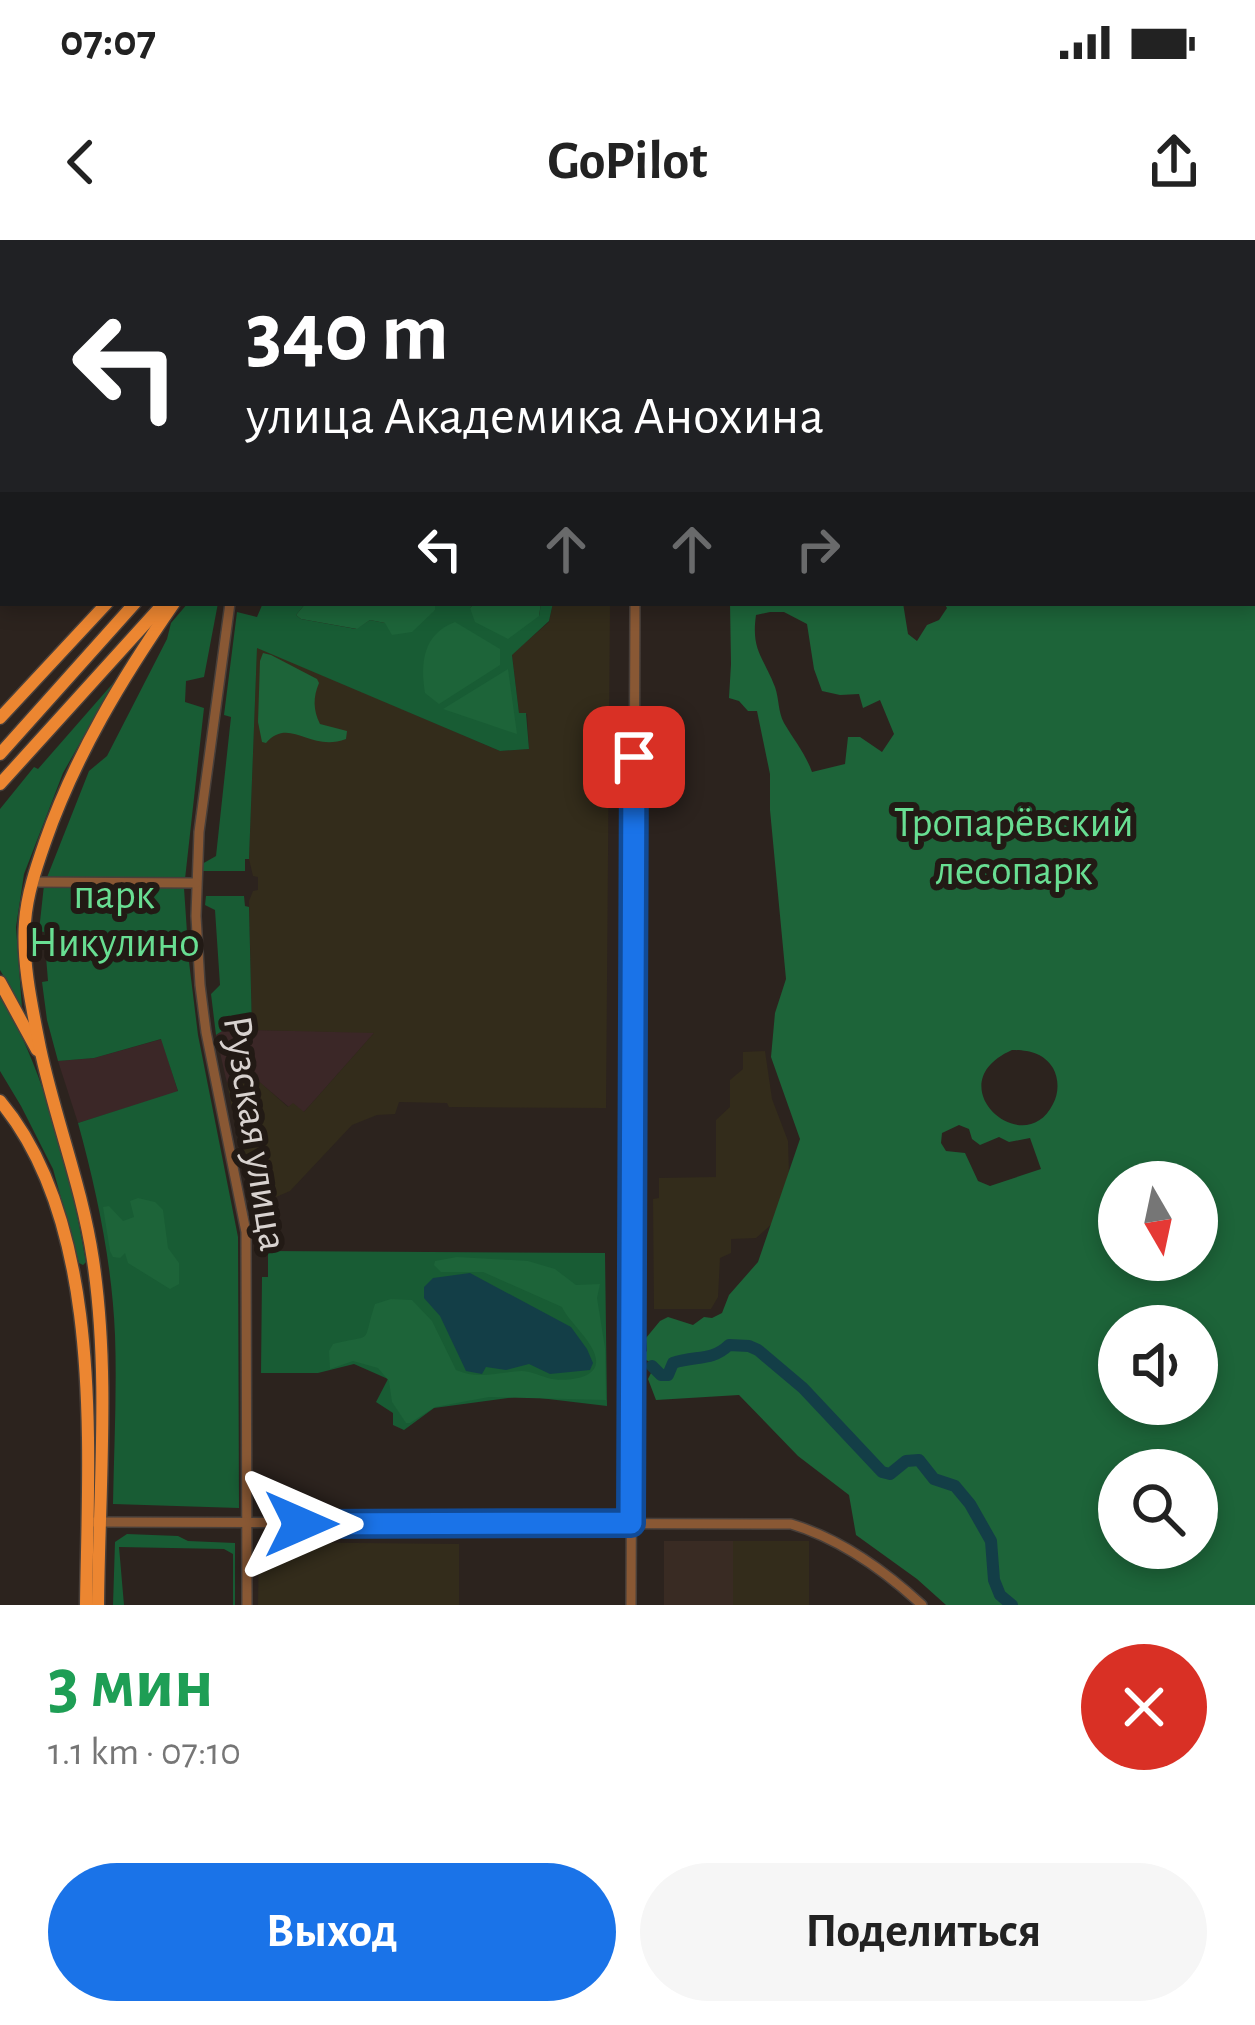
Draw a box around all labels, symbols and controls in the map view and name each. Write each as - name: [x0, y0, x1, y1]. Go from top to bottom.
- text: 07:07: [60, 19, 156, 64]
- icon: back: [48, 129, 114, 195]
- icon: share: [1141, 129, 1207, 195]
- text: GoPilot: [547, 135, 708, 189]
- icon: left: [48, 288, 204, 444]
- text: 340 m: [246, 292, 449, 376]
- text: улица Академика Анохина: [246, 390, 824, 444]
- icon: left: [407, 516, 473, 582]
- icon: ahead: [533, 516, 599, 582]
- icon: ahead: [659, 516, 725, 582]
- icon: right: [785, 516, 851, 582]
- pin: [583, 706, 685, 808]
- icon: arrive: [601, 724, 667, 790]
- park label: Тропарёвский лесопарк: [894, 802, 1134, 892]
- park label: парк Никулино: [28, 874, 200, 964]
- street label: Рузская улица: [216, 1013, 294, 1254]
- north arrow: [1098, 1161, 1218, 1281]
- map controls: [1098, 1161, 1218, 1569]
- button: sound: [1098, 1305, 1218, 1425]
- button: search: [1098, 1449, 1218, 1569]
- position arrow: [238, 1461, 364, 1587]
- button: close: [1081, 1644, 1207, 1770]
- text: 3 мин: [48, 1648, 214, 1720]
- text: 1.1 km · 07:10: [48, 1733, 241, 1772]
- button: Выход: [48, 1863, 616, 2001]
- button: Поделиться: [640, 1863, 1207, 2001]

